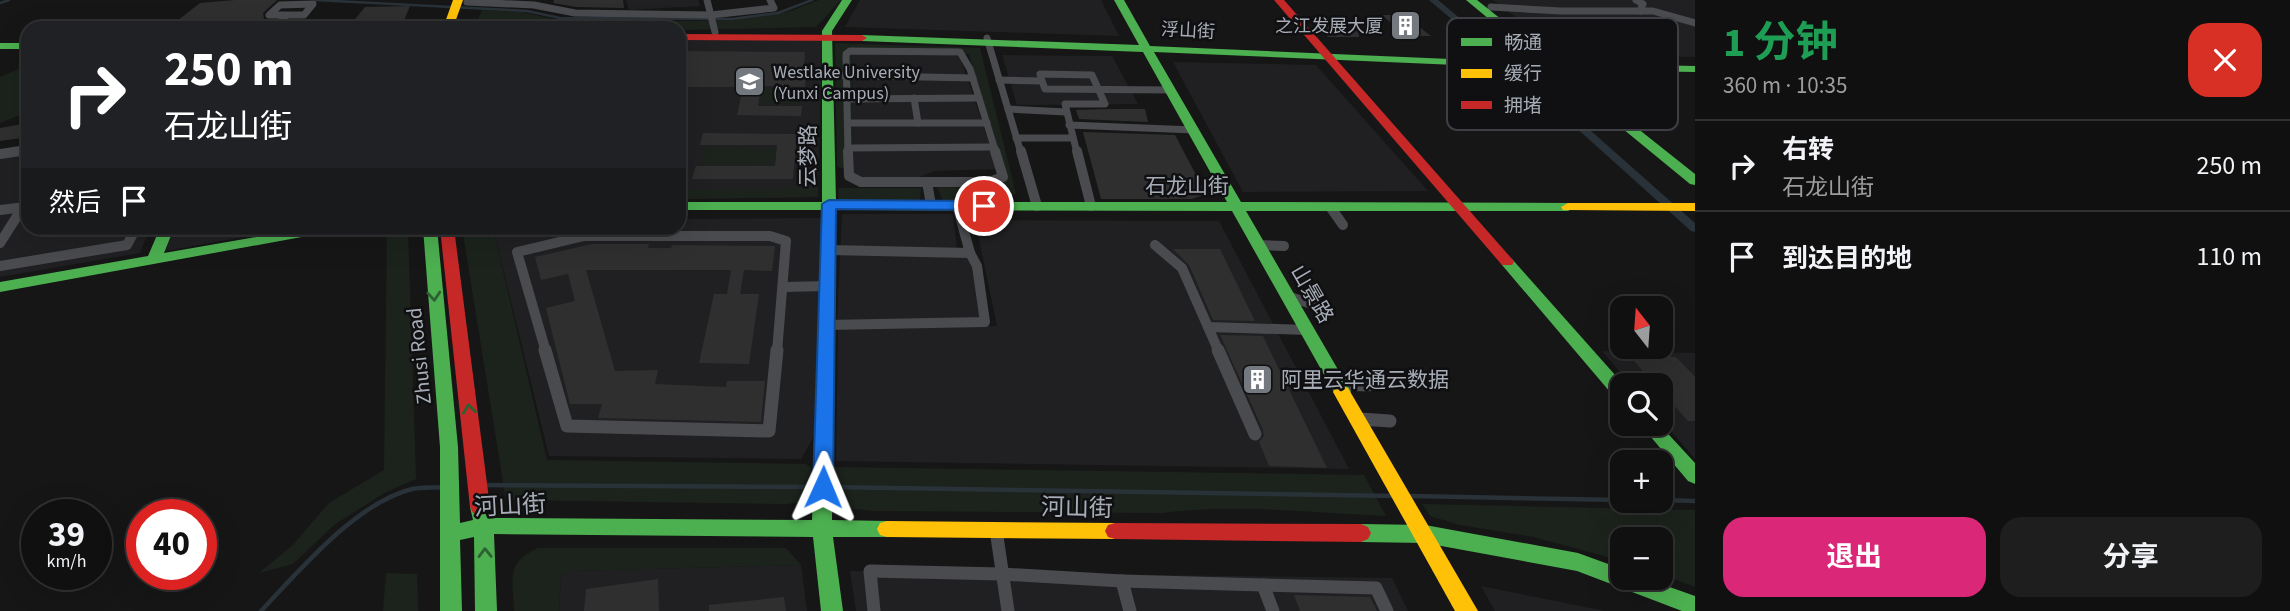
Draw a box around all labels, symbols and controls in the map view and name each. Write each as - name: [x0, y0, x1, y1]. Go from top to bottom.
- building icon: 之江发展大厦: [1389, 9, 1423, 43]
- text: 1 分钟: [1723, 13, 1838, 73]
- place label: 之江发展大厦: [1275, 14, 1383, 39]
- street label: 浮山街: [1160, 17, 1216, 45]
- legend: [1447, 18, 1678, 130]
- button: close: [2188, 23, 2262, 97]
- text: 畅通: [1504, 30, 1542, 57]
- text: 250 m: [164, 35, 293, 105]
- icon: right: [49, 49, 140, 140]
- place label: Westlake University (Yunxi Campus): [773, 60, 921, 106]
- text: 缓行: [1504, 61, 1542, 88]
- school or university icon: Westlake University (Yunxi Campus): [733, 65, 767, 99]
- text: 360 m · 10:35: [1723, 69, 1847, 102]
- text: 拥堵: [1504, 93, 1542, 120]
- text: 石龙山街: [164, 104, 292, 150]
- street label: 云梦路: [793, 125, 823, 188]
- text: 右转: [1782, 131, 1834, 168]
- icon: right: [1723, 147, 1761, 185]
- text: 250 m: [2196, 147, 2262, 184]
- street label: 石龙山街: [1145, 171, 1229, 201]
- text: 石龙山街: [1782, 171, 1874, 204]
- pin: [954, 176, 1014, 236]
- icon: arrive: [115, 182, 153, 220]
- text: 然后: [49, 184, 101, 221]
- icon: arrive: [965, 187, 1003, 225]
- icon: arrive: [1723, 238, 1761, 276]
- text: 110 m: [2196, 238, 2262, 275]
- text: 到达目的地: [1782, 240, 1912, 277]
- street label: 山景路: [1283, 259, 1341, 329]
- one-way arrow: [426, 290, 441, 301]
- north arrow: [1610, 296, 1673, 359]
- map controls: [1610, 296, 1673, 590]
- street label: Zhusi Road: [399, 306, 439, 406]
- building icon: 阿里云华通云数据: [1241, 363, 1275, 397]
- place label: 阿里云华通云数据: [1281, 365, 1449, 395]
- button: search: [1610, 373, 1673, 436]
- one-way arrow: [461, 403, 476, 415]
- position arrow: [786, 450, 860, 524]
- button: +: [1610, 450, 1673, 513]
- street label: 河山街: [473, 487, 547, 525]
- street label: 河山街: [1041, 490, 1113, 526]
- speed limit sign: 40: [126, 499, 217, 590]
- text: 39: [48, 510, 85, 560]
- button: 退出: [1723, 517, 1986, 597]
- button: 分享: [2000, 517, 2262, 597]
- button: −: [1610, 527, 1673, 590]
- one-way arrow: [477, 547, 493, 558]
- text: km/h: [47, 549, 86, 574]

